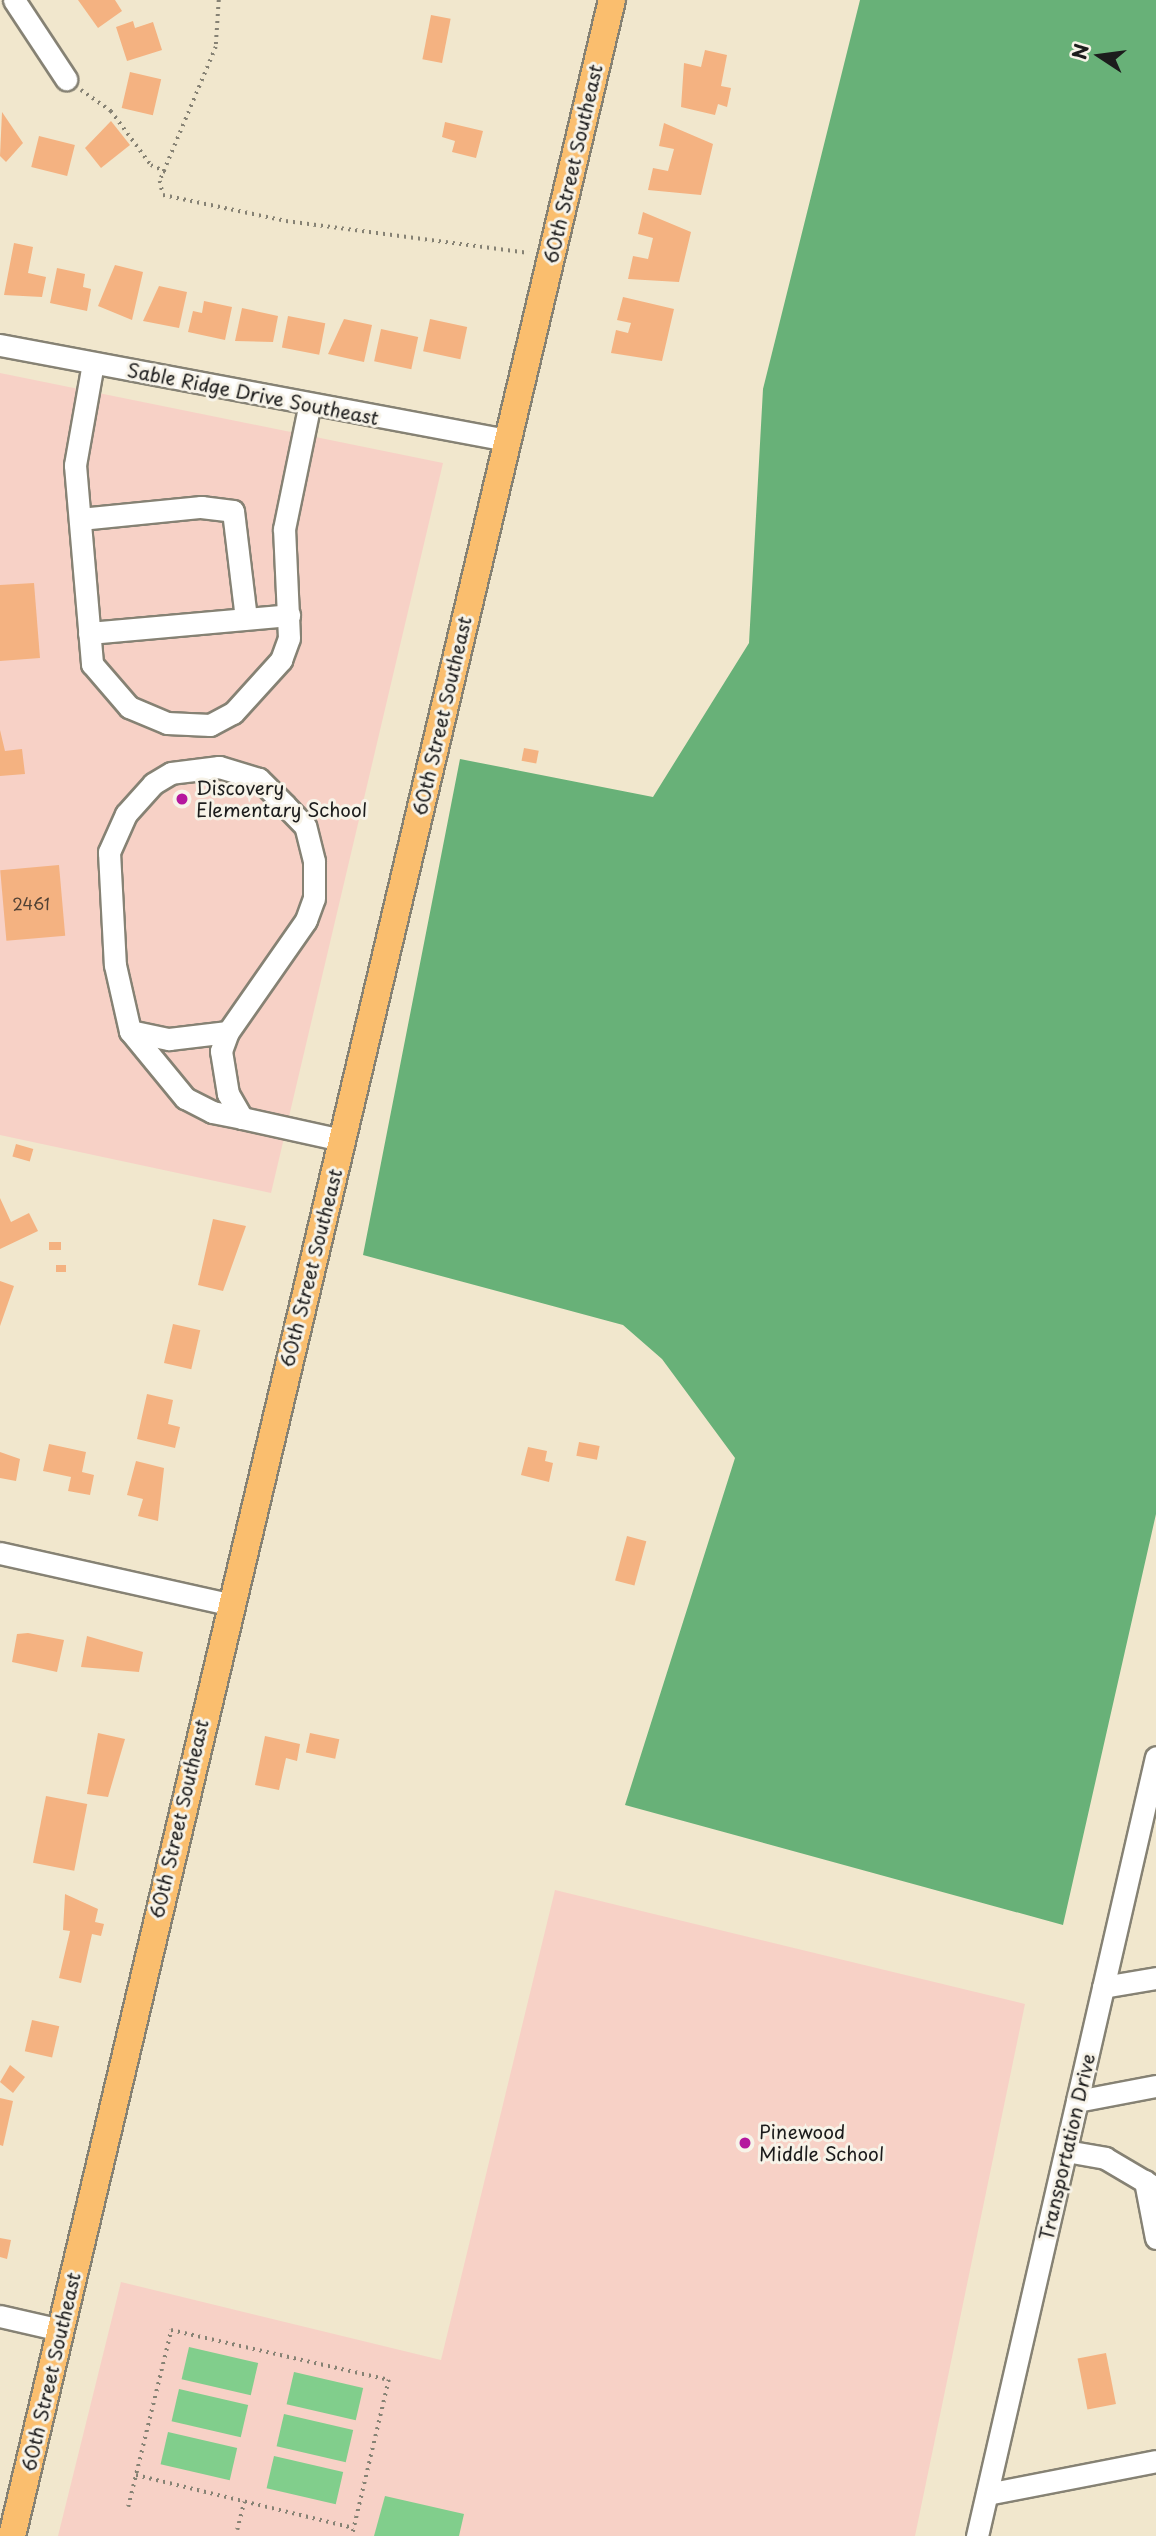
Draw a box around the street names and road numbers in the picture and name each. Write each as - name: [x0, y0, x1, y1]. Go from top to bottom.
- street label: 60th Street Southeast: [539, 62, 607, 266]
- street label: Sable Ridge Drive Southeast: [125, 358, 381, 430]
- street label: 60th Street Southeast: [408, 614, 476, 818]
- street label: 60th Street Southeast: [275, 1166, 347, 1370]
- street label: 60th Street Southeast: [145, 1717, 213, 1921]
- street label: Transportation Drive: [1034, 2051, 1100, 2243]
- street label: 60th Street Southeast: [17, 2270, 85, 2474]

